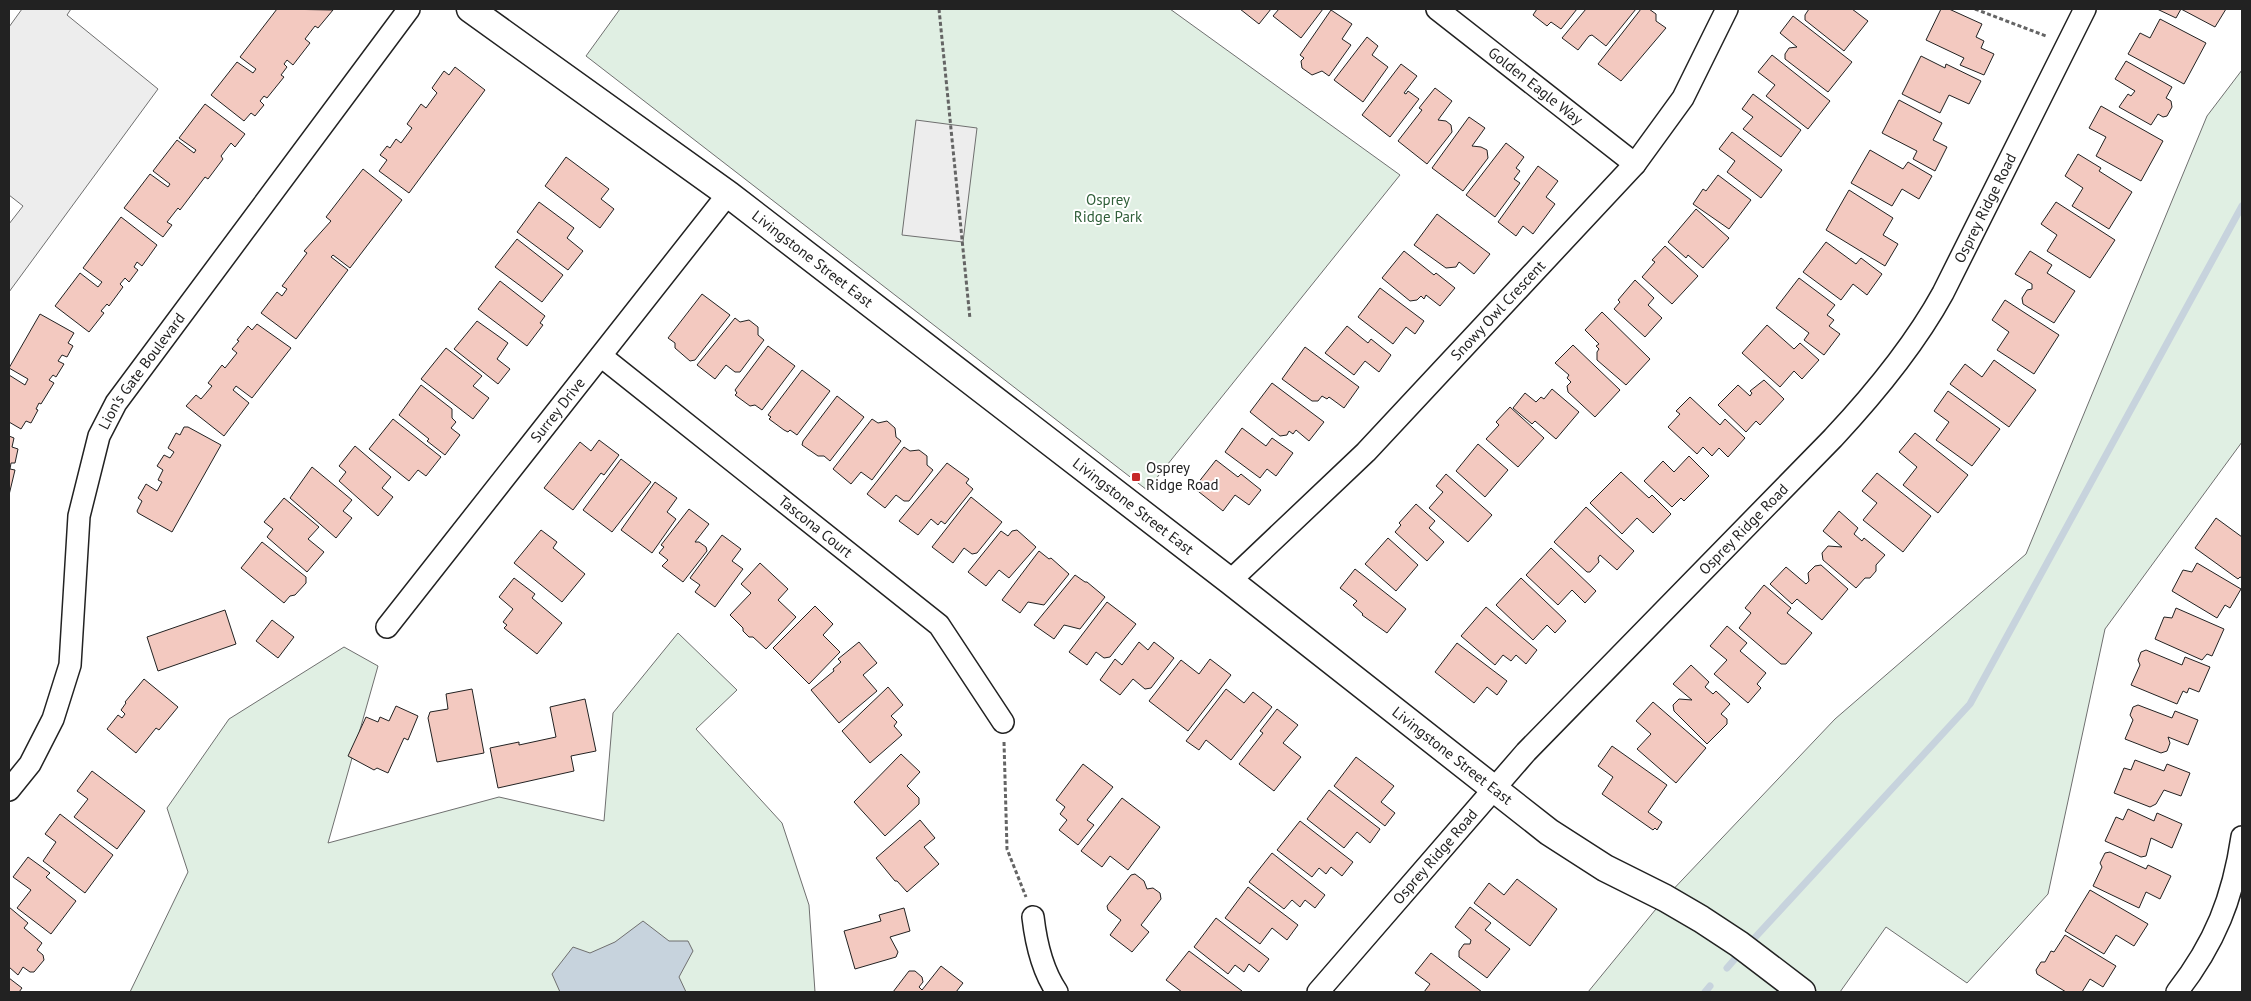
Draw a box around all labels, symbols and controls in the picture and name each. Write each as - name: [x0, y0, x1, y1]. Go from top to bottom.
- street label: Golden Eagle Way: [1485, 43, 1587, 129]
- street label: Osprey Ridge Road: [1950, 150, 2020, 266]
- park label: Osprey Ridge Park: [1074, 190, 1143, 226]
- street label: Livingstone Street East: [748, 206, 877, 311]
- street label: Snowy Owl Crescent: [1446, 256, 1549, 364]
- street label: Lion's Gate Boulevard: [94, 309, 189, 433]
- street label: Surrey Drive: [526, 373, 589, 446]
- street label: Livingstone Street East: [1069, 453, 1198, 559]
- place label: Osprey Ridge Road: [1146, 458, 1218, 494]
- marker: Osprey Ridge Road: [1130, 471, 1142, 483]
- street label: Osprey Ridge Road: [1695, 479, 1792, 579]
- street label: Tascona Court: [775, 491, 857, 562]
- street label: Livingstone Street East: [1389, 702, 1516, 809]
- street label: Osprey Ridge Road: [1388, 805, 1481, 908]

